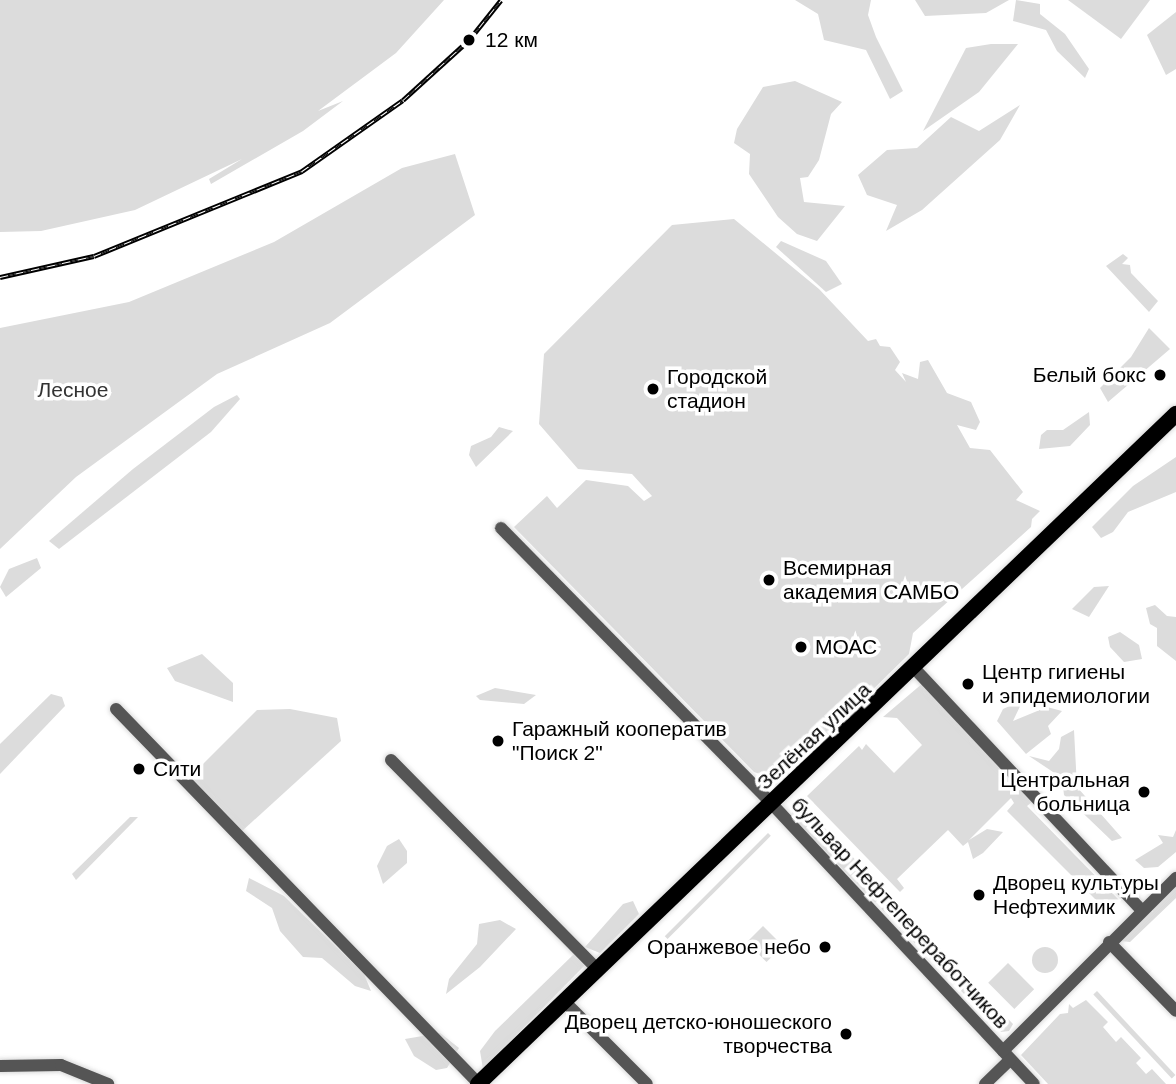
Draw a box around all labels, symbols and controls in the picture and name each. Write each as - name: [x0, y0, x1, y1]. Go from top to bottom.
- place label: 12 км: [485, 27, 538, 53]
- marker: 12 км: [459, 30, 479, 50]
- place label: Белый бокс: [1033, 362, 1146, 388]
- place label: Городской стадион: [667, 364, 767, 414]
- marker: Белый бокс: [1152, 367, 1168, 383]
- park label: Лесное: [38, 377, 108, 403]
- marker: Городской стадион: [645, 381, 661, 397]
- place label: Всемирная академия САМБО: [783, 555, 959, 605]
- marker: Всемирная академия САМБО: [761, 572, 777, 588]
- place label: МОАС: [815, 634, 877, 660]
- marker: МОАС: [793, 639, 809, 655]
- place label: Центр гигиены и эпидемиологии: [982, 659, 1150, 709]
- marker: Центр гигиены и эпидемиологии: [960, 676, 976, 692]
- street label: Зелёная улица: [752, 677, 876, 795]
- place label: Гаражный кооператив "Поиск 2": [512, 716, 727, 766]
- marker: Гаражный кооператив "Поиск 2": [490, 733, 506, 749]
- place label: Сити: [153, 756, 201, 782]
- marker: Сити: [131, 761, 147, 777]
- place label: Центральная больница: [1000, 767, 1130, 817]
- marker: Центральная больница: [1136, 784, 1152, 800]
- street label: бульвар Нефтепереработчиков: [786, 792, 1014, 1034]
- place label: Дворец культуры Нефтехимик: [993, 870, 1159, 920]
- marker: Дворец культуры Нефтехимик: [971, 887, 987, 903]
- place label: Оранжевое небо: [647, 934, 811, 960]
- marker: Оранжевое небо: [817, 939, 833, 955]
- place label: Дворец детско-юношеского творчества: [565, 1009, 832, 1059]
- marker: Дворец детско-юношеского творчества: [838, 1026, 854, 1042]

